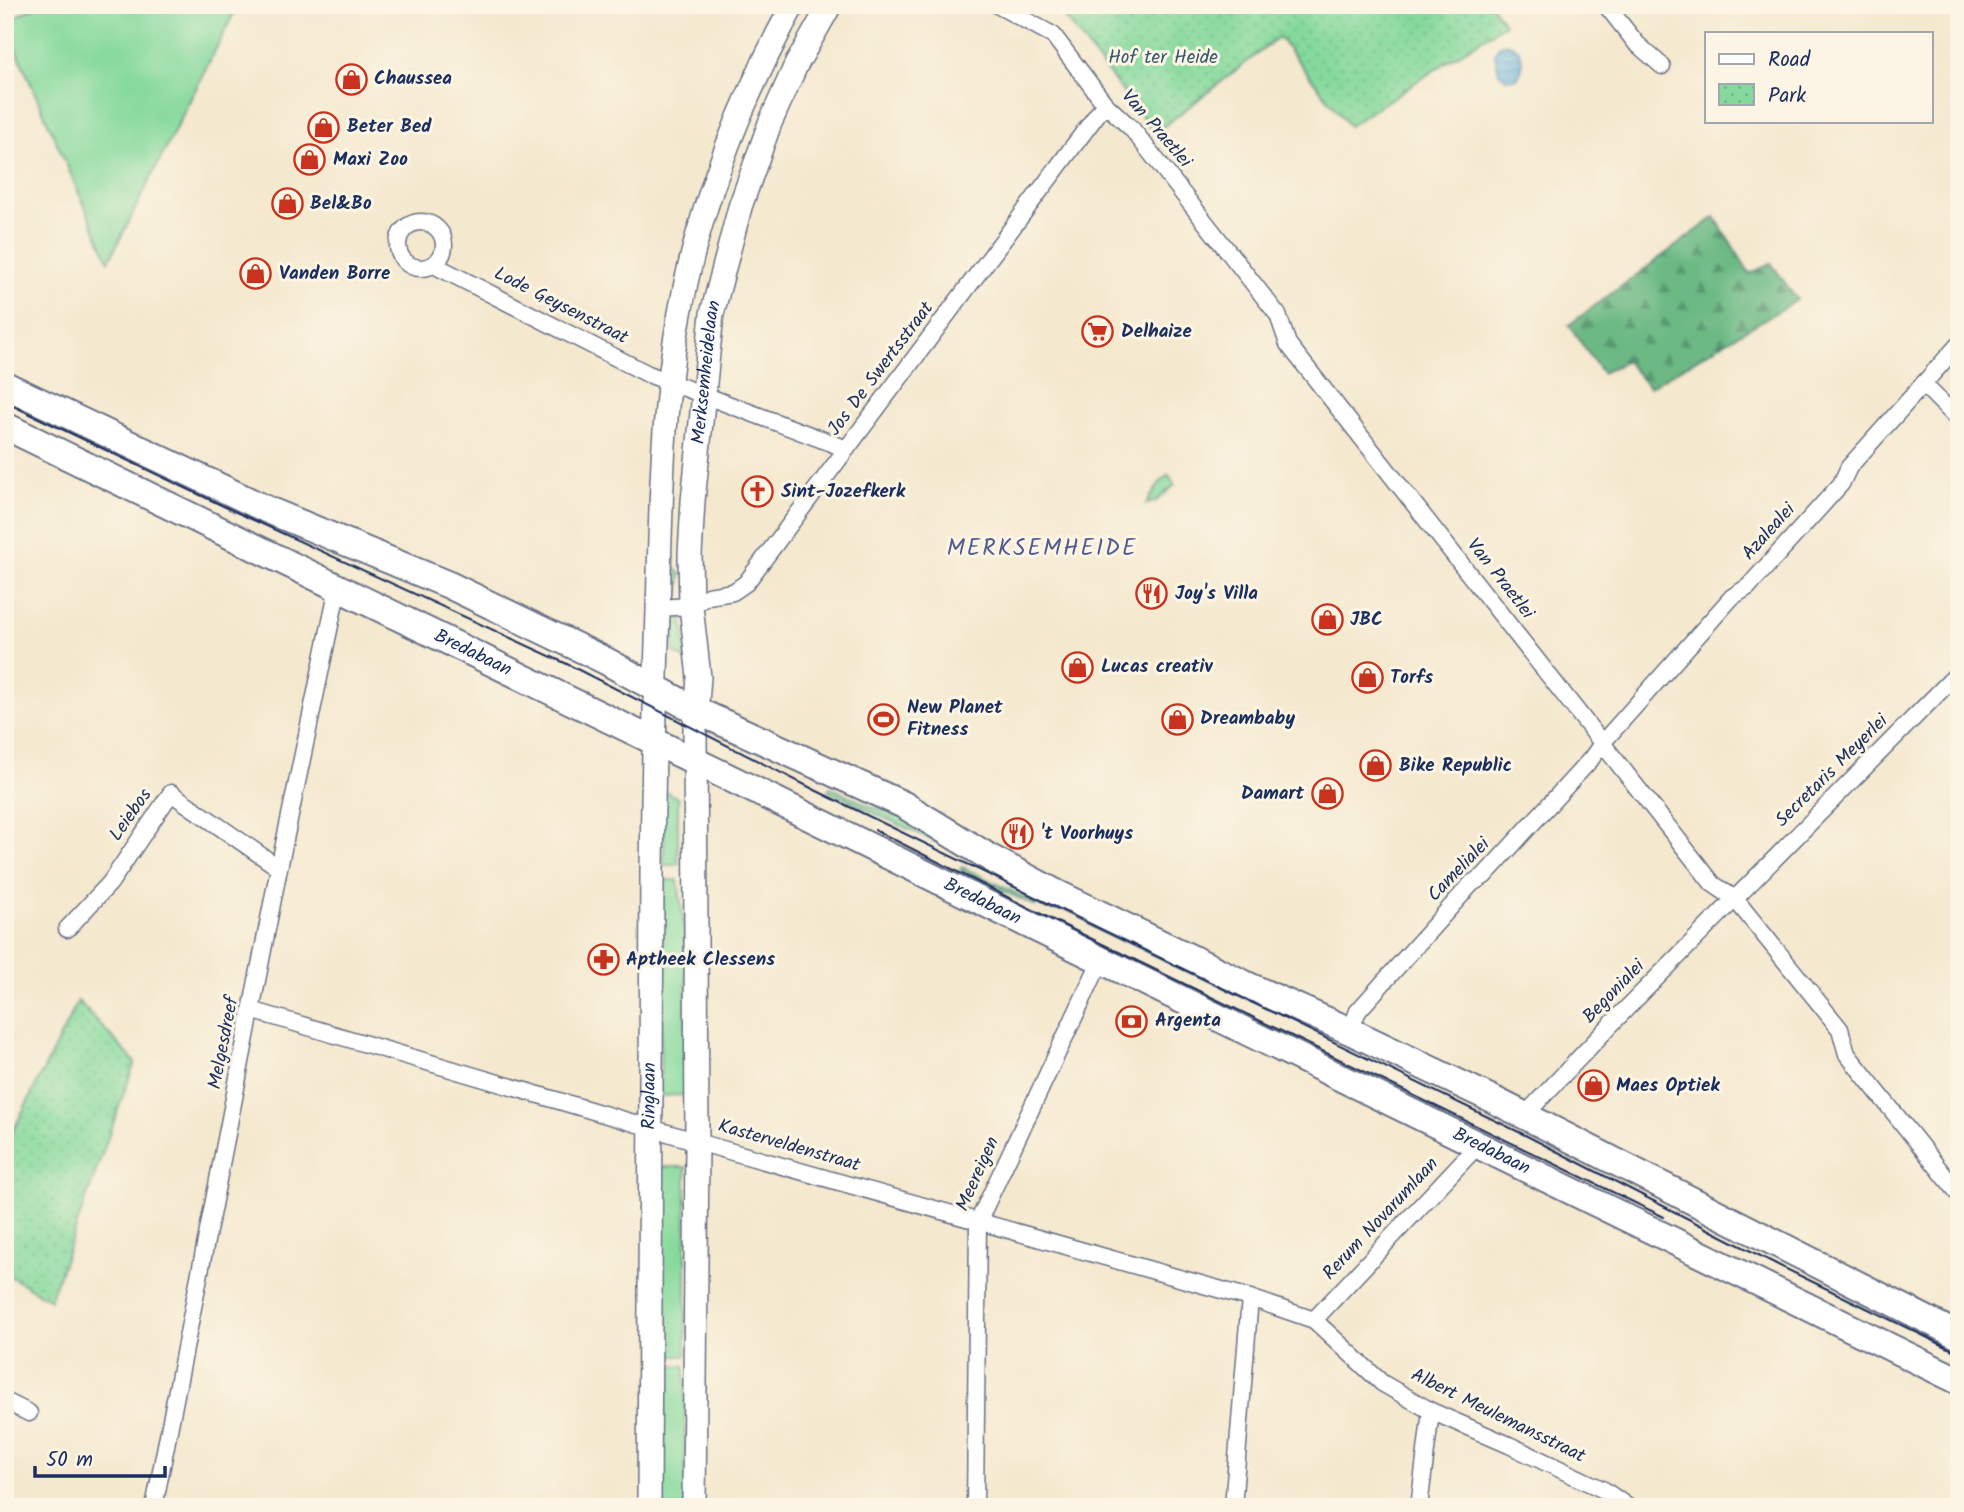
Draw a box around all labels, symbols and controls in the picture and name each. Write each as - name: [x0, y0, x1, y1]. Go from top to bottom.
- legend: [1705, 32, 1932, 122]
- park label: Hof ter Heide: [1108, 43, 1218, 73]
- text: Road: [1768, 44, 1811, 77]
- shop icon: Chaussea: [334, 62, 368, 96]
- place label: Chaussea: [374, 64, 452, 94]
- text: Park: [1768, 80, 1806, 113]
- street label: Van Praetlei: [1113, 83, 1200, 176]
- shop icon: Beter Bed: [307, 110, 341, 144]
- place label: Beter Bed: [347, 112, 432, 142]
- shop icon: Maxi Zoo: [293, 143, 327, 177]
- place label: Maxi Zoo: [333, 145, 408, 175]
- shop icon: Bel&Bo: [270, 187, 304, 221]
- place label: Bel&Bo: [310, 189, 372, 219]
- shop icon: Vanden Borre: [239, 257, 273, 291]
- place label: Vanden Borre: [279, 259, 390, 289]
- street label: Lode Geysenstraat: [489, 259, 634, 353]
- street label: Jos De Swertsstraat: [820, 295, 942, 443]
- street label: Merksemheidelaan: [684, 297, 730, 446]
- supermarket icon: Delhaize: [1081, 315, 1115, 349]
- place label: Delhaize: [1121, 317, 1192, 347]
- church icon: Sint-Jozefkerk: [741, 475, 775, 509]
- place label: Sint-Jozefkerk: [781, 477, 906, 507]
- street label: Azalealei: [1735, 495, 1804, 568]
- district label: MERKSEMHEIDE: [947, 531, 1137, 567]
- street label: Van Praetlei: [1459, 532, 1542, 627]
- restaurant icon: Joy's Villa: [1135, 577, 1169, 611]
- place label: Joy's Villa: [1175, 579, 1258, 609]
- shop icon: JBC: [1310, 603, 1344, 637]
- place label: JBC: [1350, 605, 1383, 635]
- street label: Bredabaan: [429, 621, 517, 685]
- shop icon: Lucas creativ: [1061, 650, 1095, 684]
- place label: Lucas creativ: [1101, 652, 1213, 682]
- shop icon: Torfs: [1350, 661, 1384, 695]
- place label: Torfs: [1390, 663, 1433, 693]
- place label: New Planet Fitness: [907, 693, 1003, 745]
- sports icon: New Planet Fitness: [867, 702, 901, 736]
- shop icon: Dreambaby: [1160, 702, 1194, 736]
- place label: Dreambaby: [1200, 704, 1295, 734]
- street label: Secretaris Meyerlei: [1768, 706, 1897, 835]
- shop icon: Bike Republic: [1359, 749, 1393, 783]
- place label: Bike Republic: [1399, 751, 1512, 781]
- shop icon: Damart: [1310, 777, 1344, 811]
- place label: Damart: [1241, 779, 1304, 809]
- street label: Leiebos: [102, 782, 160, 848]
- restaurant icon: 't Voorhuys: [1000, 817, 1034, 851]
- place label: 't Voorhuys: [1040, 819, 1133, 849]
- street label: Camelialei: [1420, 830, 1499, 909]
- street label: Bredabaan: [938, 870, 1026, 934]
- pharmacy icon: Aptheek Clessens: [586, 943, 620, 977]
- place label: Aptheek Clessens: [626, 945, 775, 975]
- street label: Begonialei: [1576, 952, 1653, 1031]
- street label: Melgesdreef: [200, 992, 248, 1092]
- bank icon: Argenta: [1115, 1004, 1149, 1038]
- place label: Argenta: [1155, 1006, 1221, 1036]
- street label: Ringlaan: [635, 1062, 665, 1130]
- shop icon: Maes Optiek: [1576, 1069, 1610, 1103]
- place label: Maes Optiek: [1616, 1071, 1720, 1101]
- street label: Kasterveldenstraat: [714, 1111, 864, 1181]
- street label: Bredabaan: [1447, 1120, 1535, 1183]
- street label: Meereigen: [948, 1132, 1008, 1216]
- street label: Rerum Novarumlaan: [1316, 1150, 1446, 1288]
- street label: Albert Meulemansstraat: [1406, 1361, 1591, 1472]
- scale bar: [35, 1435, 164, 1479]
- text: 50 m: [46, 1444, 93, 1477]

